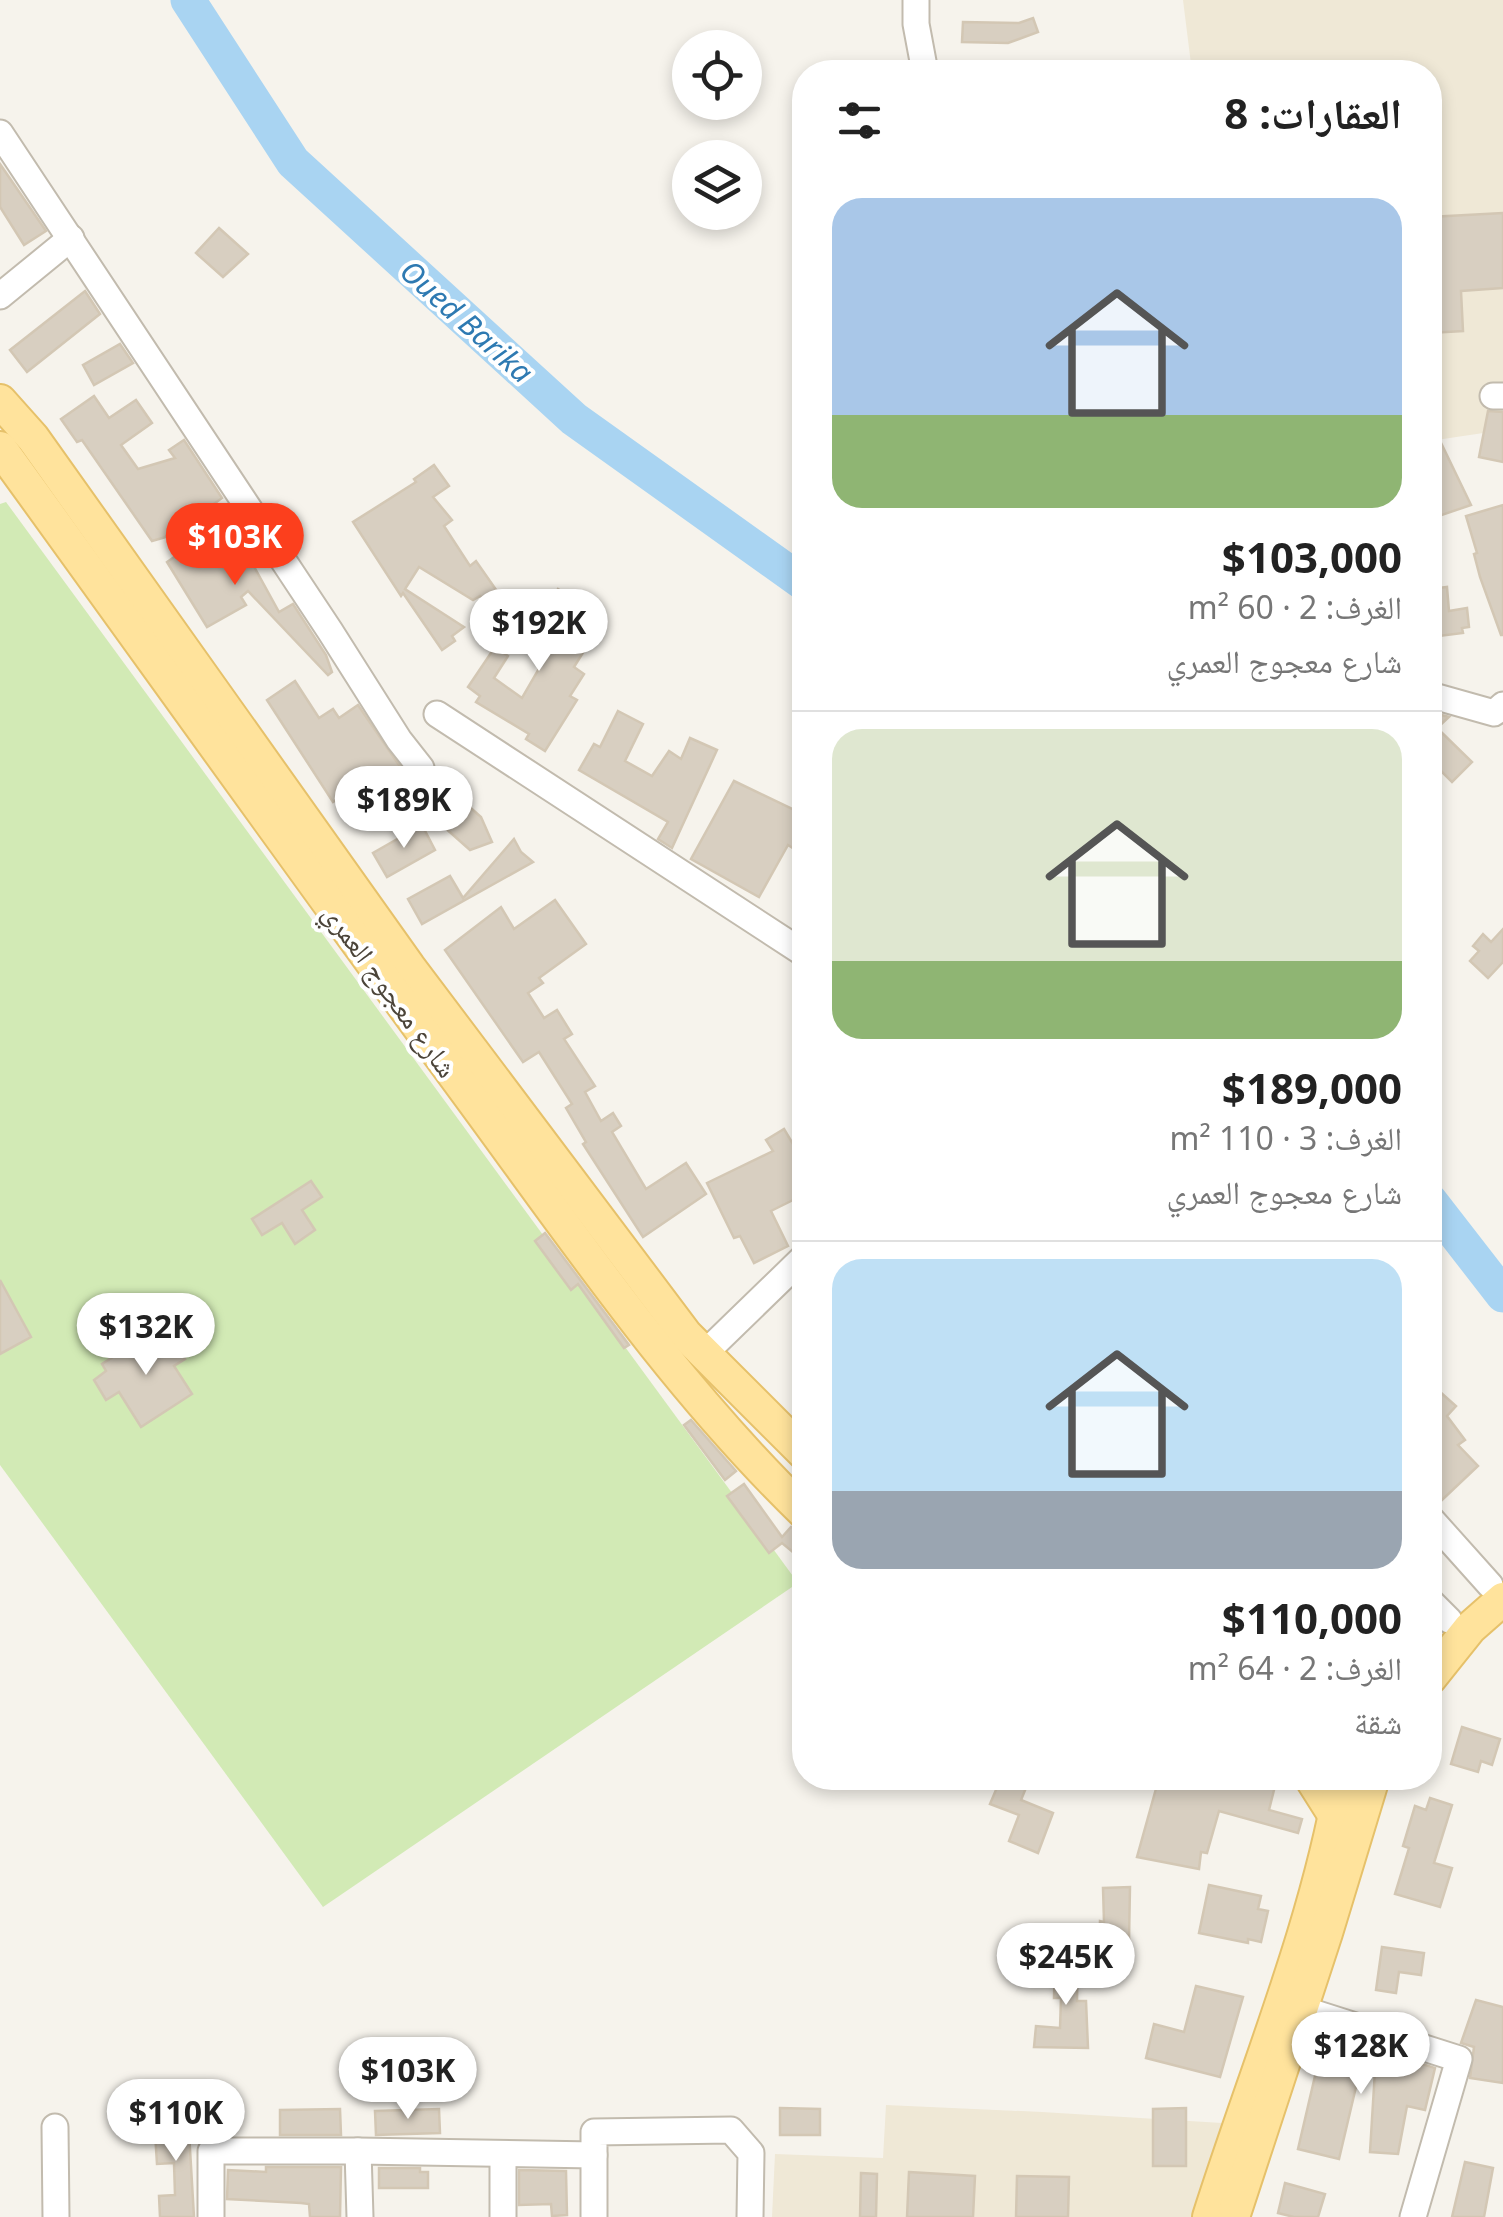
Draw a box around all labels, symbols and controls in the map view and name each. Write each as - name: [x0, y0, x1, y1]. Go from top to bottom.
- map controls: [672, 30, 762, 230]
- button: locate: [672, 30, 762, 120]
- text: العقارات: 8: [1224, 84, 1402, 141]
- icon: filters: [832, 93, 887, 148]
- button: layers: [672, 140, 762, 230]
- water label: Oued Barika: [392, 250, 542, 392]
- icon: home: [1027, 263, 1207, 443]
- pin: $103K: [165, 503, 305, 588]
- text: $103K: [188, 514, 282, 557]
- text: $103,000: [1222, 528, 1402, 585]
- text: الغرف: 2 · 60 m²: [1188, 585, 1402, 628]
- pin: $192K: [469, 589, 609, 674]
- text: $192K: [492, 600, 586, 643]
- text: شارع معجوج العمري: [1166, 639, 1402, 682]
- pin: $189K: [334, 766, 474, 851]
- text: $189K: [357, 777, 451, 820]
- icon: home: [1027, 794, 1207, 974]
- street label: شارع معجوج العمري: [311, 895, 467, 1088]
- text: $189,000: [1222, 1059, 1402, 1116]
- text: الغرف: 3 · 110 m²: [1169, 1116, 1402, 1159]
- text: شارع معجوج العمري: [1166, 1170, 1402, 1213]
- pin: $132K: [76, 1293, 216, 1378]
- text: $132K: [99, 1304, 193, 1347]
- icon: home: [1027, 1324, 1207, 1504]
- text: $110,000: [1222, 1589, 1402, 1646]
- text: الغرف: 2 · 64 m²: [1188, 1646, 1402, 1689]
- text: شقة: [1354, 1700, 1402, 1743]
- pin: $245K: [996, 1923, 1136, 2008]
- text: $245K: [1019, 1934, 1113, 1977]
- pin: $128K: [1291, 2012, 1431, 2097]
- text: $128K: [1314, 2023, 1408, 2066]
- pin: $103K: [338, 2037, 478, 2122]
- text: $103K: [361, 2048, 455, 2091]
- pin: $110K: [106, 2079, 246, 2164]
- text: $110K: [129, 2090, 223, 2133]

